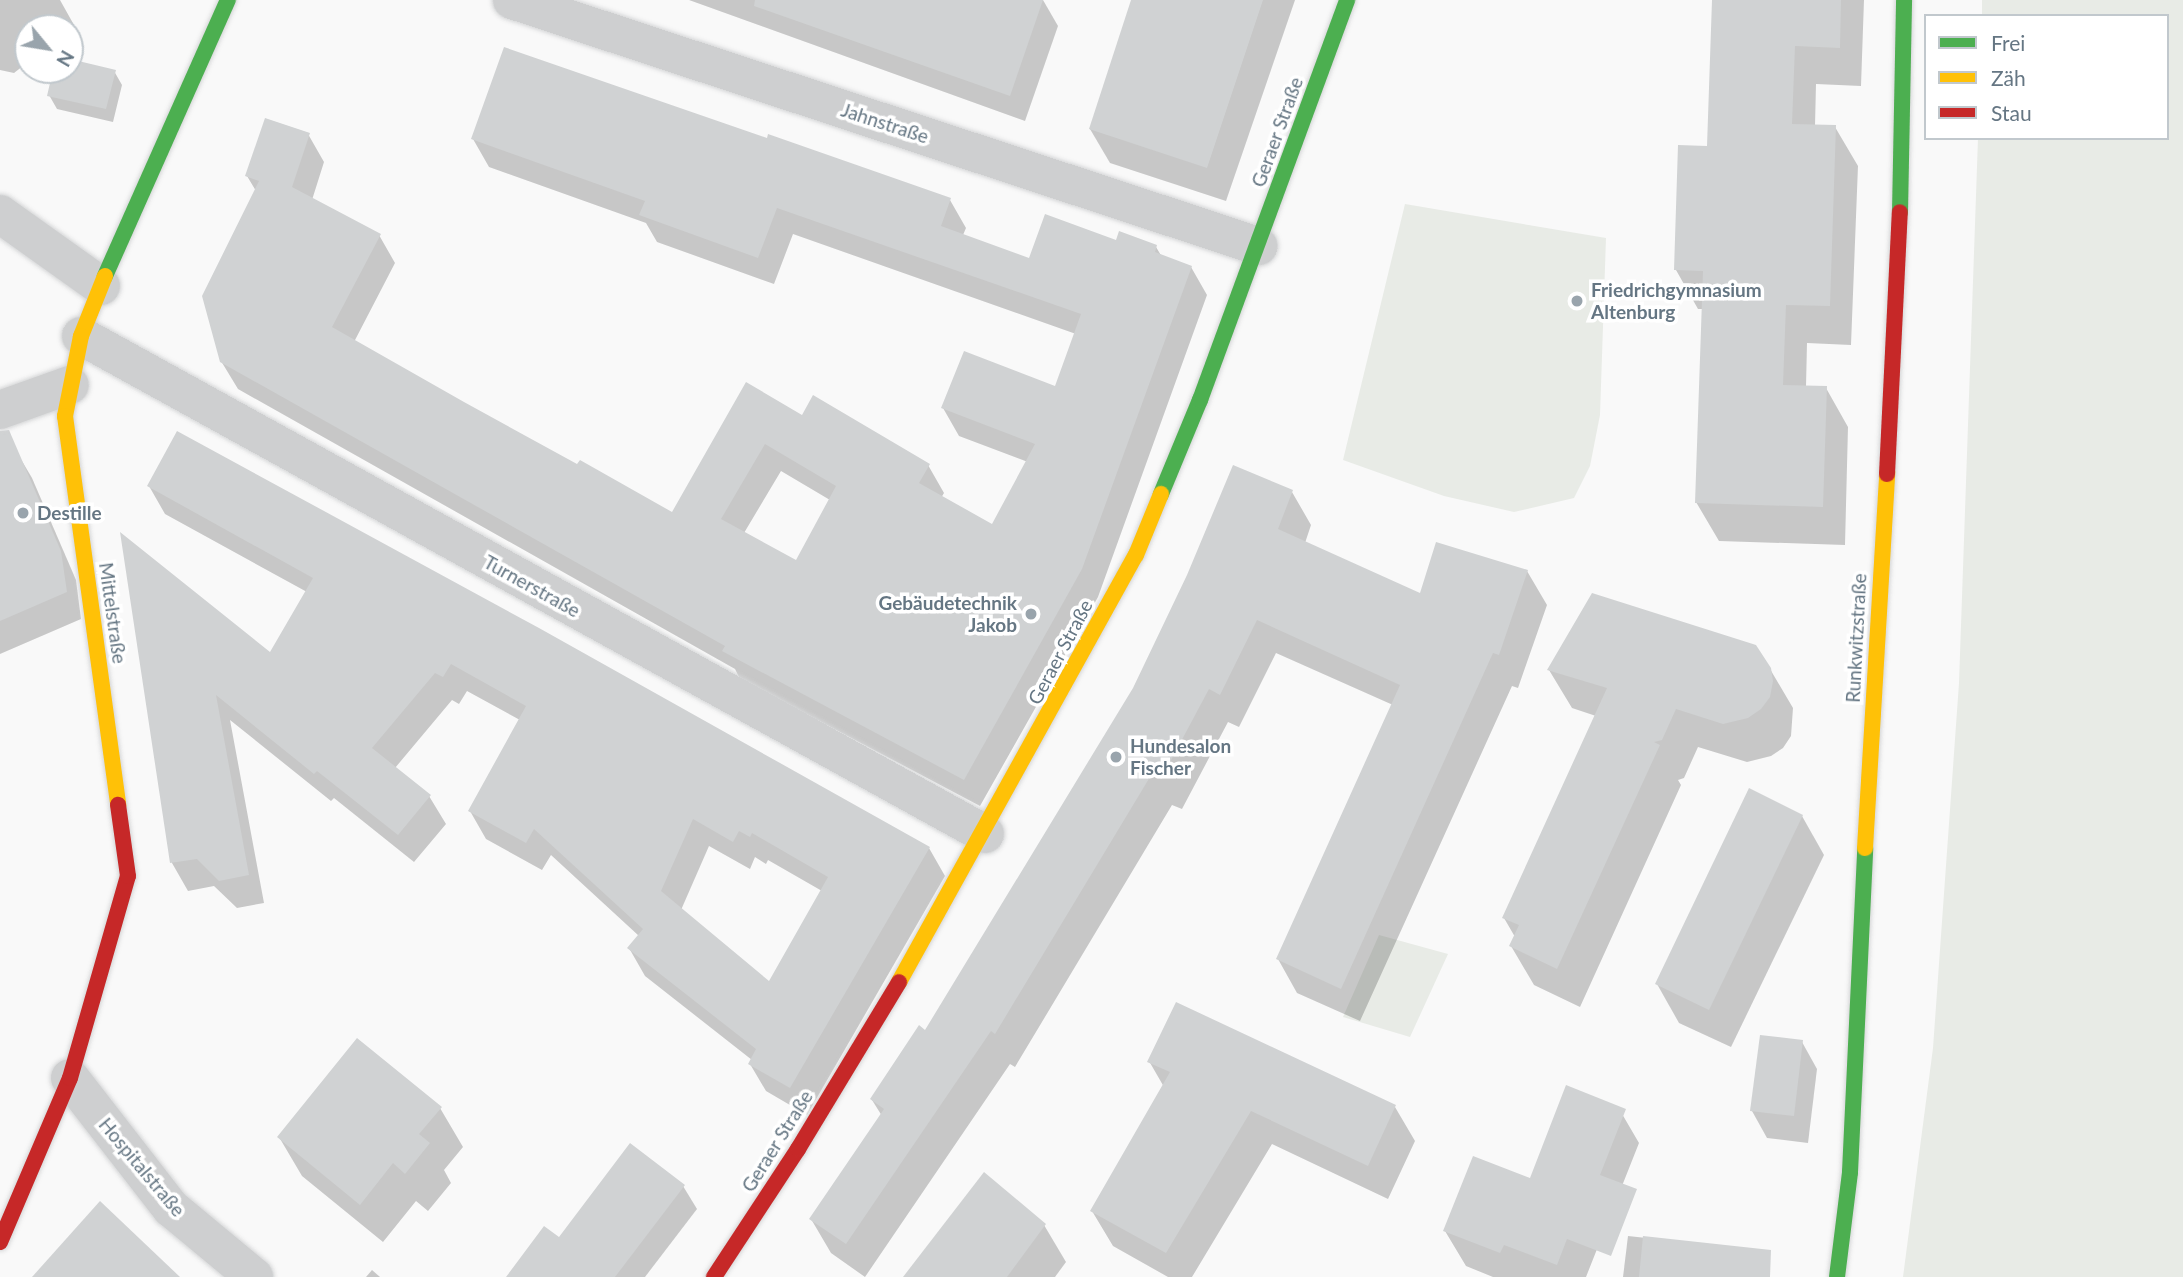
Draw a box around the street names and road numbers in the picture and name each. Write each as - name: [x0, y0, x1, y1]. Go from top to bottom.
- street label: Geraer Straße: [1246, 74, 1308, 190]
- street label: Jahnstraße: [838, 98, 932, 148]
- street label: Turnerstraße: [480, 550, 584, 622]
- street label: Mittelstraße: [95, 561, 131, 665]
- street label: Runkwitzstraße: [1841, 573, 1871, 703]
- street label: Geraer Straße: [1023, 596, 1097, 708]
- street label: Geraer Straße: [737, 1086, 817, 1196]
- street label: Hospitalstraße: [94, 1113, 190, 1221]

